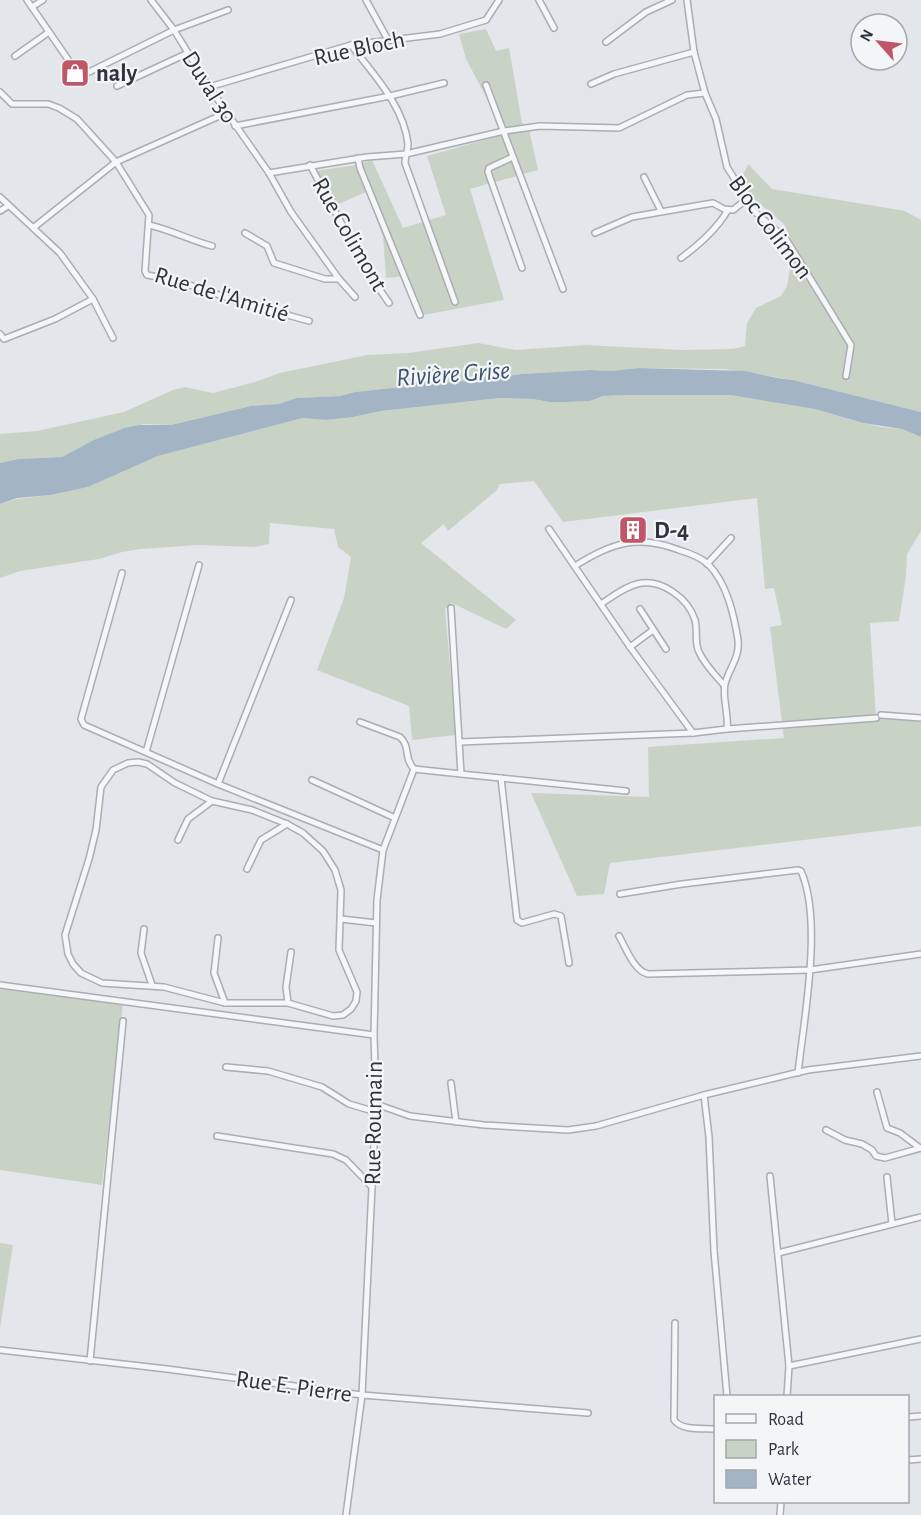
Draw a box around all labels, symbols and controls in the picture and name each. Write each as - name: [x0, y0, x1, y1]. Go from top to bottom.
- north arrow: [849, 12, 909, 72]
- text: N: [857, 27, 876, 44]
- street label: Rue Bloch: [312, 28, 407, 70]
- street label: Duval 30: [177, 47, 241, 128]
- shop icon: naly: [59, 57, 91, 89]
- place label: naly: [96, 62, 138, 86]
- street label: Bloc Colimon: [724, 171, 817, 284]
- street label: Rue Colimont: [307, 174, 391, 296]
- street label: Rue de l'Amitié: [152, 263, 292, 327]
- water label: Rivière Grise: [395, 357, 511, 391]
- building icon: D-4: [617, 514, 649, 546]
- place label: D-4: [654, 519, 689, 543]
- street label: Rue Roumain: [361, 1060, 387, 1186]
- street label: Rue E. Pierre: [234, 1367, 353, 1407]
- legend: [714, 1395, 909, 1503]
- text: Road: [768, 1411, 804, 1429]
- text: Park: [768, 1441, 800, 1459]
- text: Water: [768, 1471, 811, 1489]

